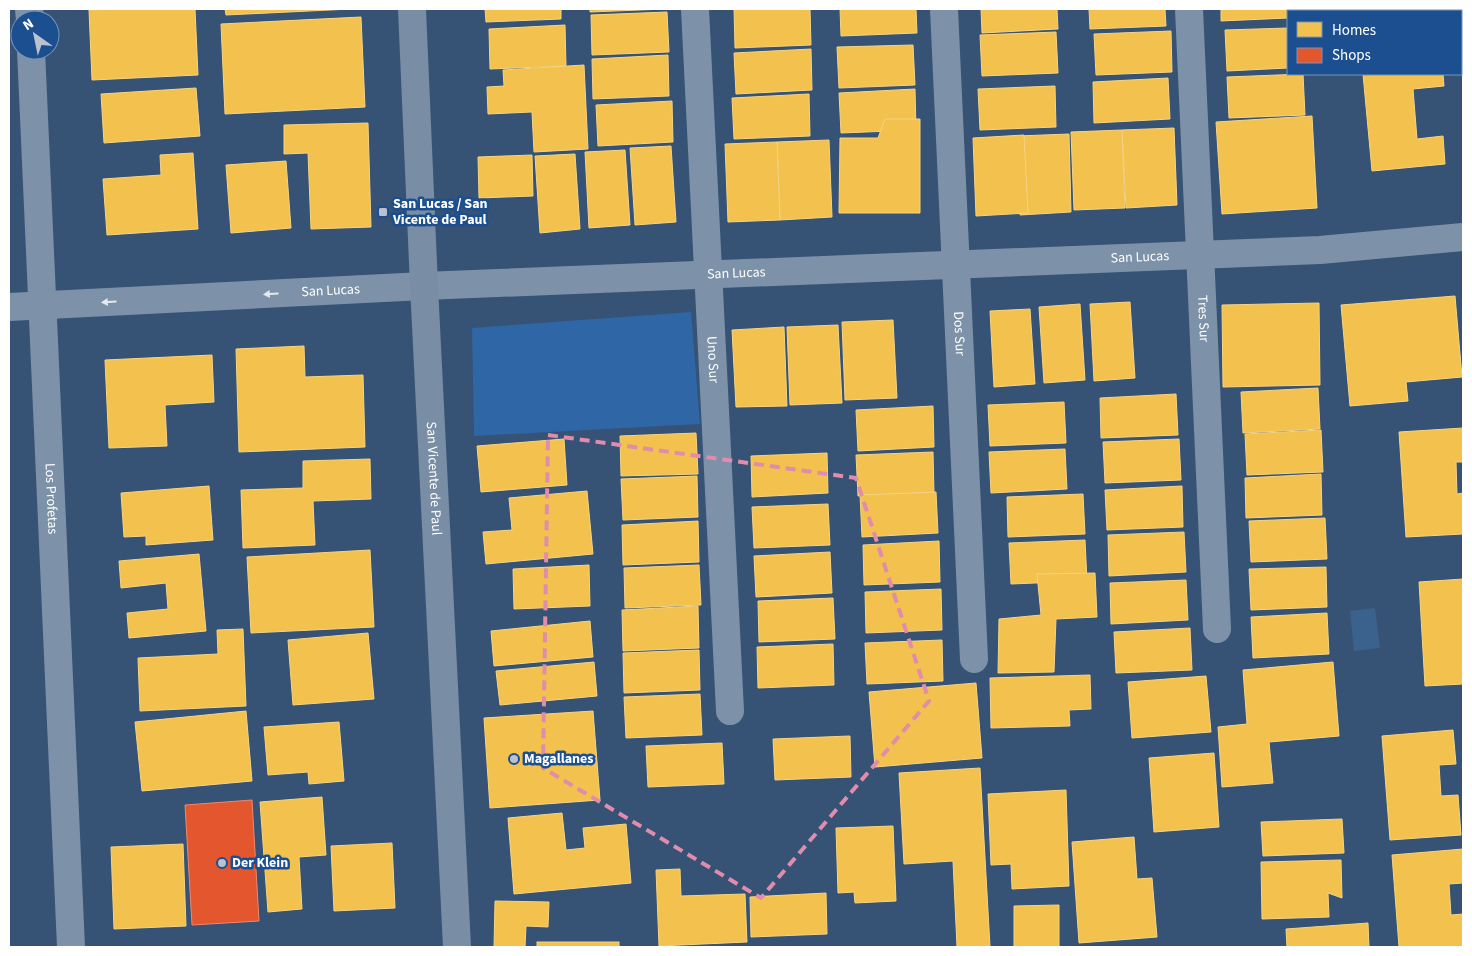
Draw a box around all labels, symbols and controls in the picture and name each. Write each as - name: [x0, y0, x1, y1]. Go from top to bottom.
- north arrow: [10, 10, 60, 60]
- legend: [1287, 10, 1462, 75]
- text: N: [19, 14, 38, 36]
- text: Homes: [1332, 20, 1376, 41]
- text: Shops: [1332, 45, 1371, 66]
- place label: San Lucas / San Vicente de Paul: [392, 194, 488, 230]
- marker: San Lucas / San Vicente de Paul: [377, 206, 389, 218]
- street label: San Lucas: [1110, 246, 1170, 268]
- street label: San Lucas: [707, 262, 766, 285]
- street label: San Lucas: [301, 279, 360, 302]
- one-way arrow: [263, 290, 279, 298]
- street label: Tres Sur: [1192, 295, 1214, 343]
- one-way arrow: [100, 298, 116, 306]
- street label: Dos Sur: [948, 311, 970, 357]
- street label: Uno Sur: [701, 336, 724, 384]
- street label: San Vicente de Paul: [421, 421, 446, 536]
- street label: Los Profetas: [39, 463, 63, 535]
- place label: Magallanes: [524, 749, 593, 769]
- marker: Magallanes: [508, 753, 520, 765]
- place label: Der Klein: [232, 853, 288, 873]
- marker: Der Klein: [216, 857, 228, 869]

